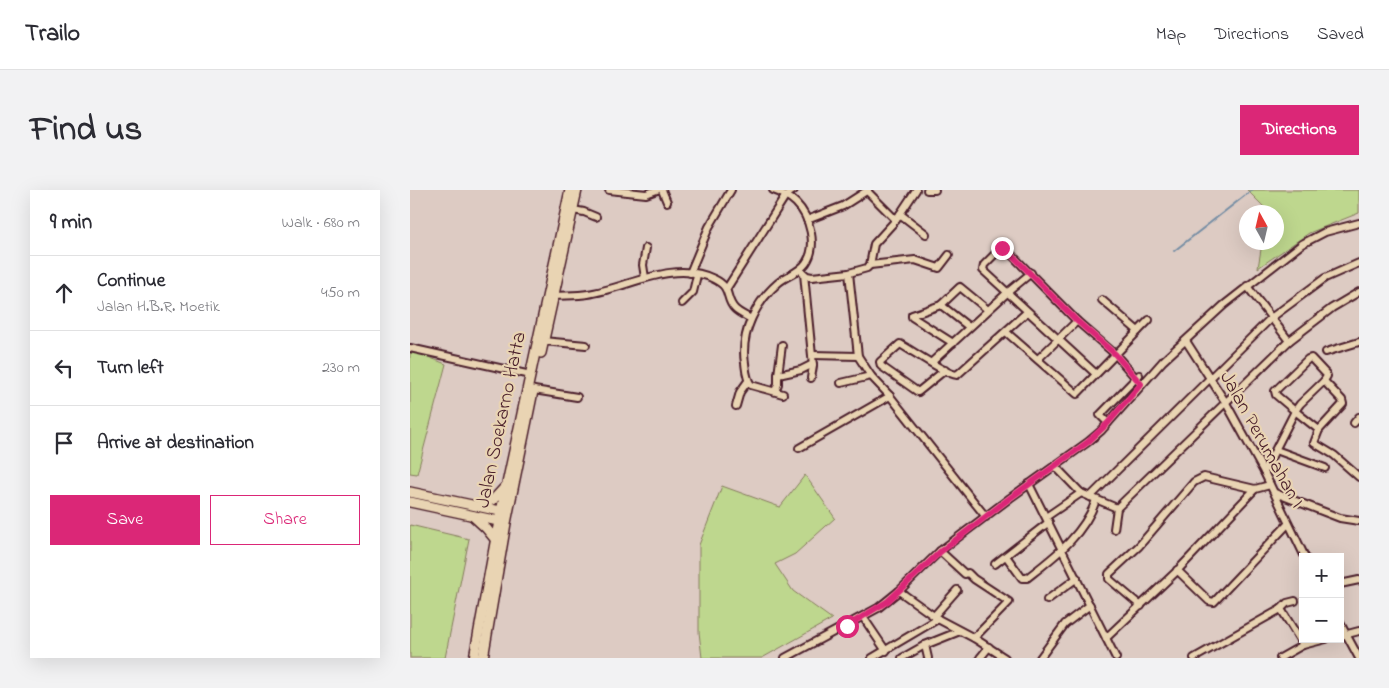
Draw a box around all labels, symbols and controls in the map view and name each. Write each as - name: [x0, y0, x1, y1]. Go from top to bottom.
- text: Trailo: [25, 17, 80, 52]
- text: Map: [1156, 22, 1186, 48]
- text: Directions: [1214, 22, 1289, 48]
- text: Saved: [1317, 22, 1364, 48]
- text: Find us: [30, 105, 142, 156]
- button: Directions: [1240, 105, 1359, 155]
- north arrow: [1239, 205, 1284, 250]
- text: 9 min: [50, 208, 92, 238]
- text: Walk · 680 m: [281, 211, 360, 235]
- route end: [991, 237, 1014, 260]
- text: Continue: [97, 268, 165, 295]
- icon: ahead: [50, 279, 78, 307]
- text: 450 m: [321, 281, 360, 305]
- text: Jalan H.B.R. Moetik: [97, 295, 220, 319]
- street label: Jalan Soekarno Hatta: [469, 329, 535, 511]
- icon: left: [50, 354, 78, 382]
- text: Turn left: [97, 355, 164, 382]
- text: 230 m: [322, 356, 360, 380]
- street label: Jalan Perumahan I: [1211, 366, 1311, 514]
- icon: arrive: [50, 429, 78, 457]
- text: Arrive at destination: [97, 430, 254, 457]
- button: Save: [50, 495, 200, 545]
- button: Share: [210, 495, 360, 545]
- map controls: [1299, 553, 1344, 643]
- button: +: [1299, 553, 1344, 598]
- button: −: [1299, 598, 1344, 643]
- route start: [836, 615, 859, 638]

